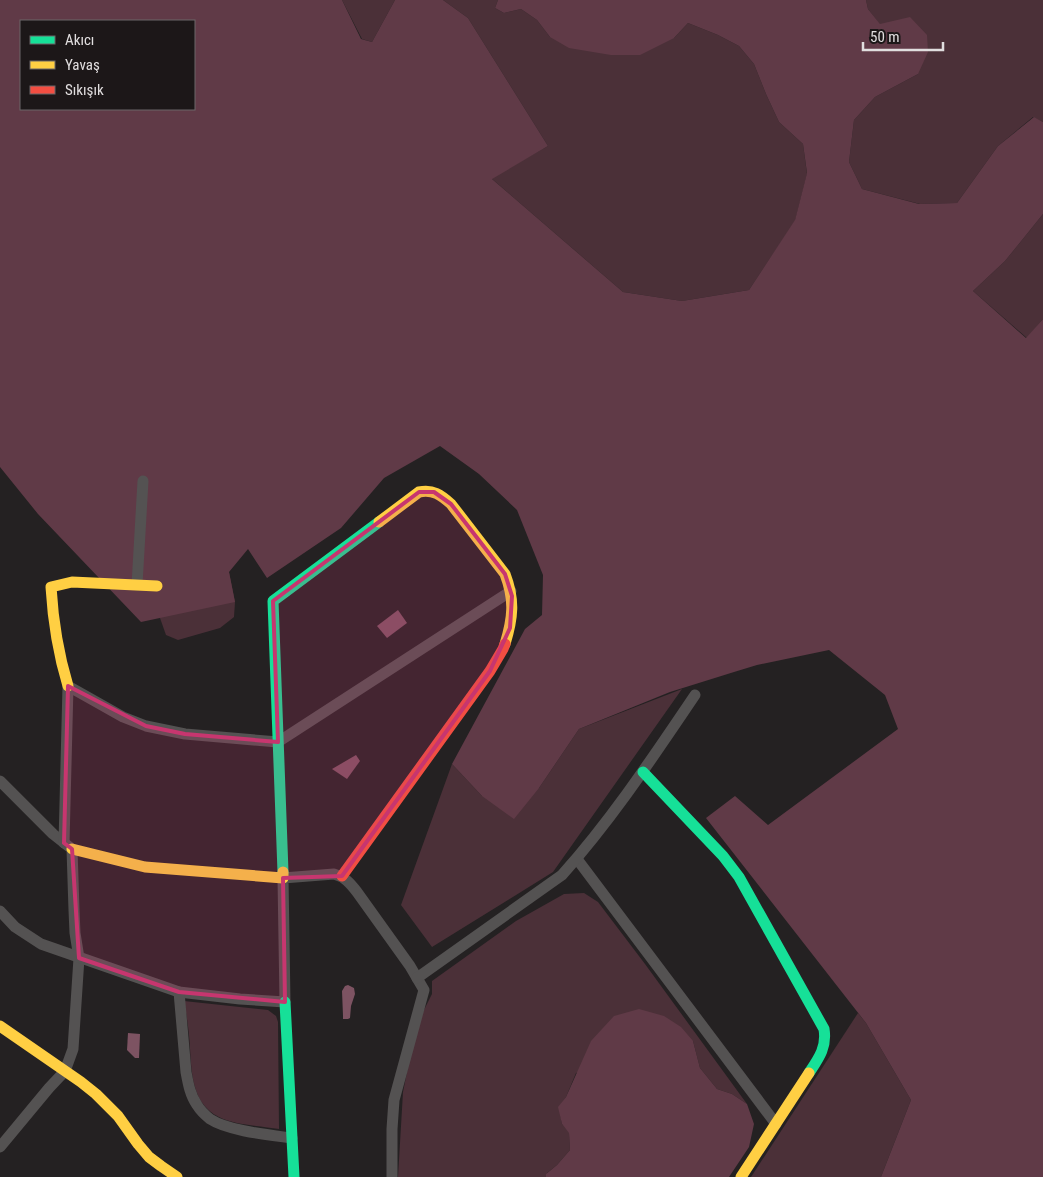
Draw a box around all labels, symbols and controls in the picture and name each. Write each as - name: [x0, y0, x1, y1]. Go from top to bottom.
- legend: [20, 20, 195, 110]
- scale bar: [863, 20, 943, 52]
- text: 50 m: [870, 28, 900, 46]
- text: Akıcı: [65, 31, 94, 49]
- text: Yavaş: [65, 56, 100, 74]
- text: Sıkışık: [65, 81, 104, 99]

